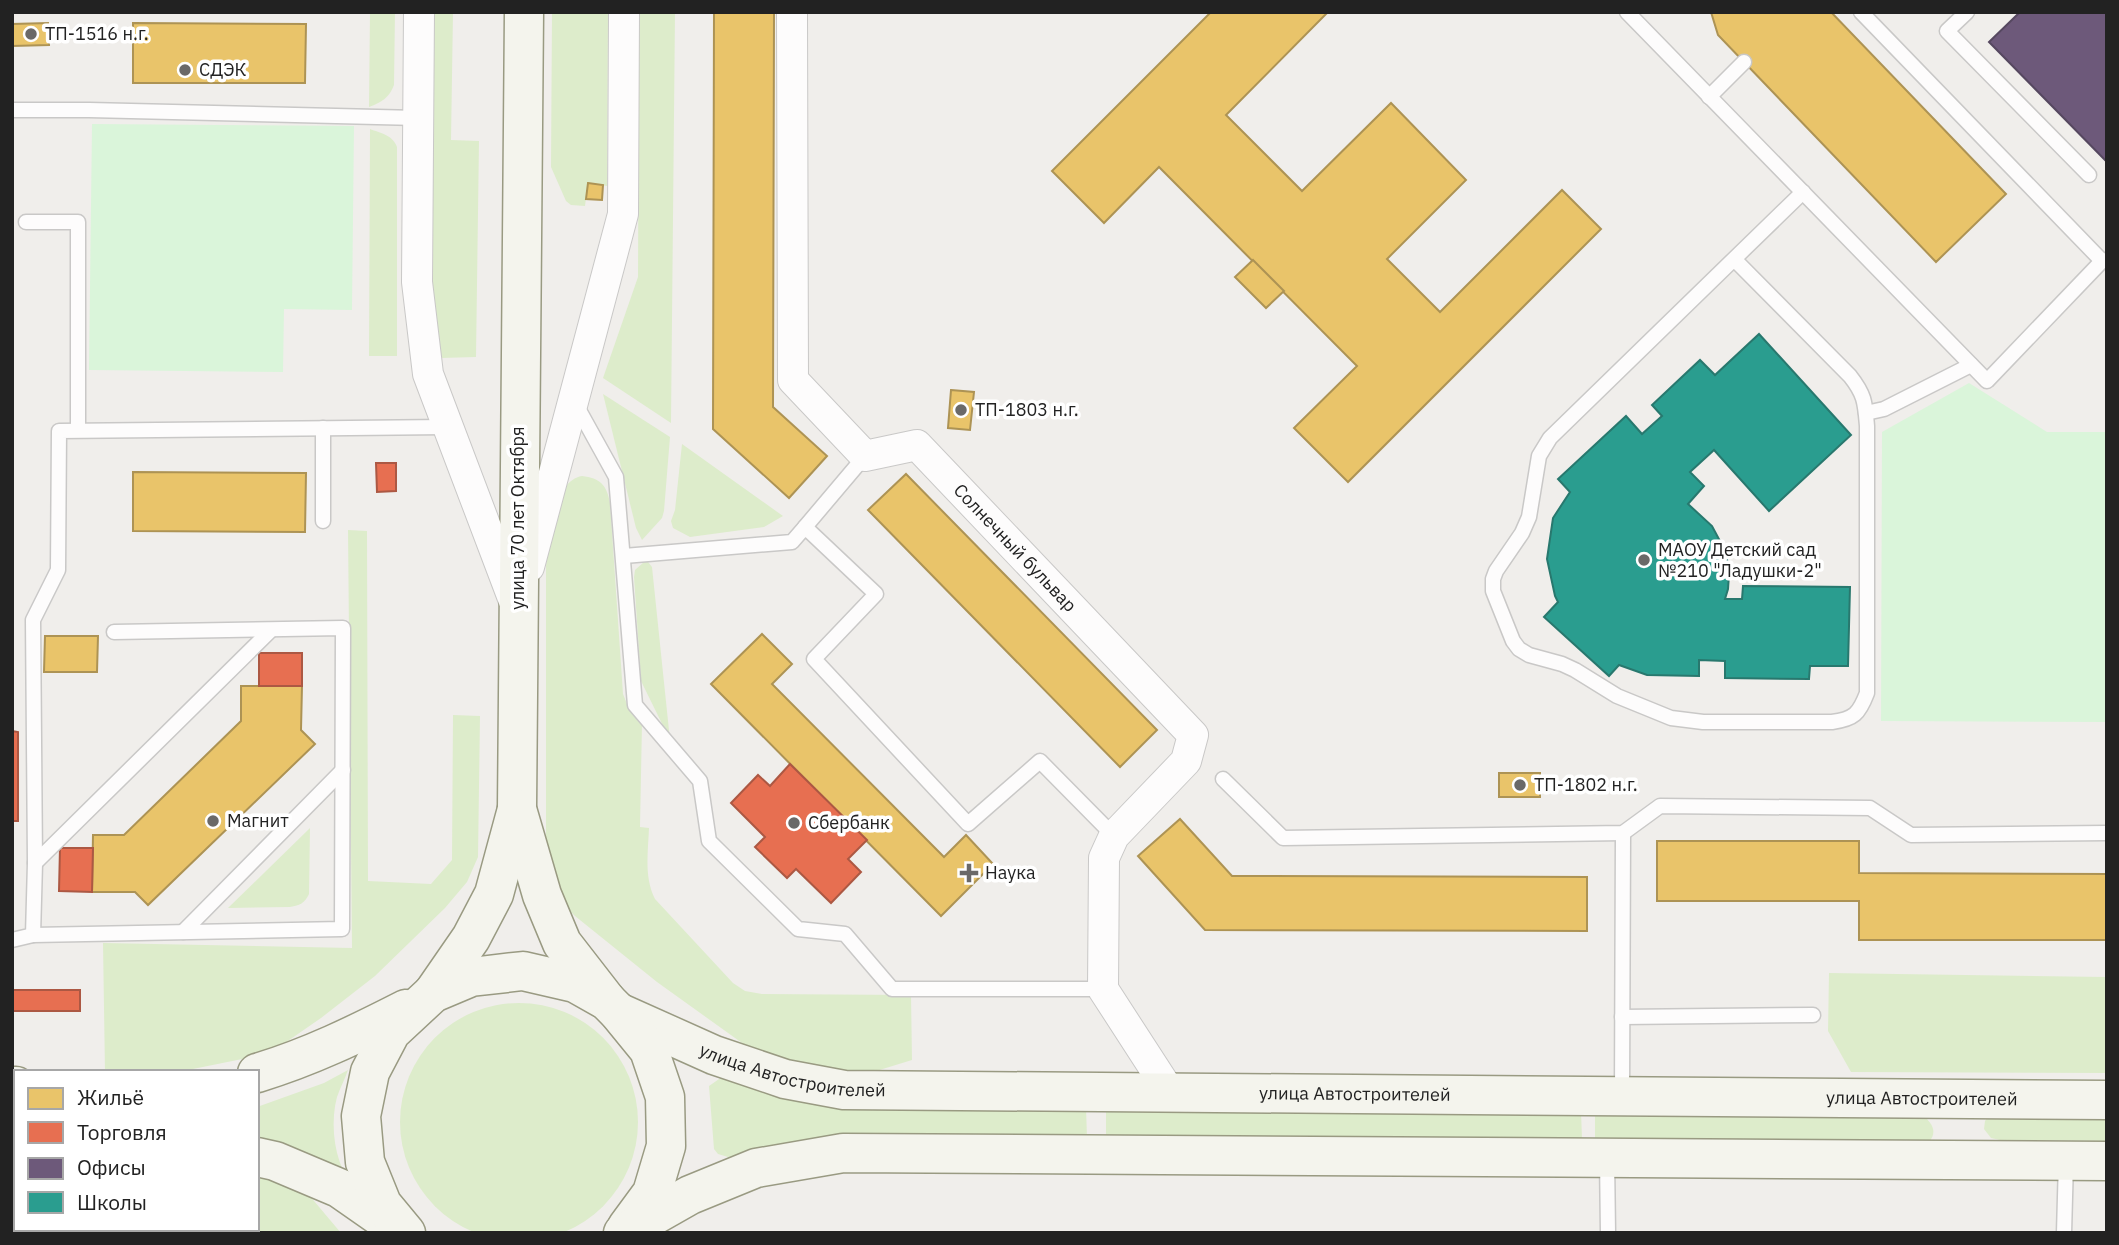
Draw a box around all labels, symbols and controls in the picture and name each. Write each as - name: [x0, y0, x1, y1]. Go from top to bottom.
- place label: ТП-1516 н.г.: [45, 22, 149, 45]
- marker: ТП-1516 н.г.: [23, 26, 39, 42]
- place label: СДЭК: [199, 58, 247, 81]
- marker: СДЭК: [177, 62, 193, 78]
- place label: ТП-1803 н.г.: [975, 398, 1079, 421]
- marker: ТП-1803 н.г.: [953, 402, 969, 418]
- street label: улица 70 лет Октября: [506, 426, 529, 610]
- street label: Солнечный бульвар: [949, 479, 1082, 617]
- place label: МАОУ Детский сад №210 "Ладушки-2": [1658, 538, 1822, 582]
- marker: МАОУ Детский сад №210 "Ладушки-2": [1636, 552, 1652, 568]
- place label: ТП-1802 н.г.: [1534, 773, 1638, 796]
- marker: ТП-1802 н.г.: [1512, 777, 1528, 793]
- place label: Магнит: [227, 809, 289, 832]
- place label: Сбербанк: [808, 811, 890, 834]
- marker: Магнит: [205, 813, 221, 829]
- marker: Сбербанк: [786, 815, 802, 831]
- place label: Наука: [985, 861, 1036, 884]
- marker: Наука: [959, 863, 979, 883]
- street label: улица Автостроителей: [696, 1038, 886, 1101]
- legend: [14, 1070, 259, 1231]
- street label: улица Автостроителей: [1259, 1081, 1451, 1106]
- text: Жильё: [77, 1083, 144, 1111]
- street label: улица Автостроителей: [1826, 1086, 2018, 1110]
- text: Торговля: [77, 1118, 167, 1146]
- text: Офисы: [77, 1153, 146, 1181]
- text: Школы: [77, 1188, 147, 1216]

